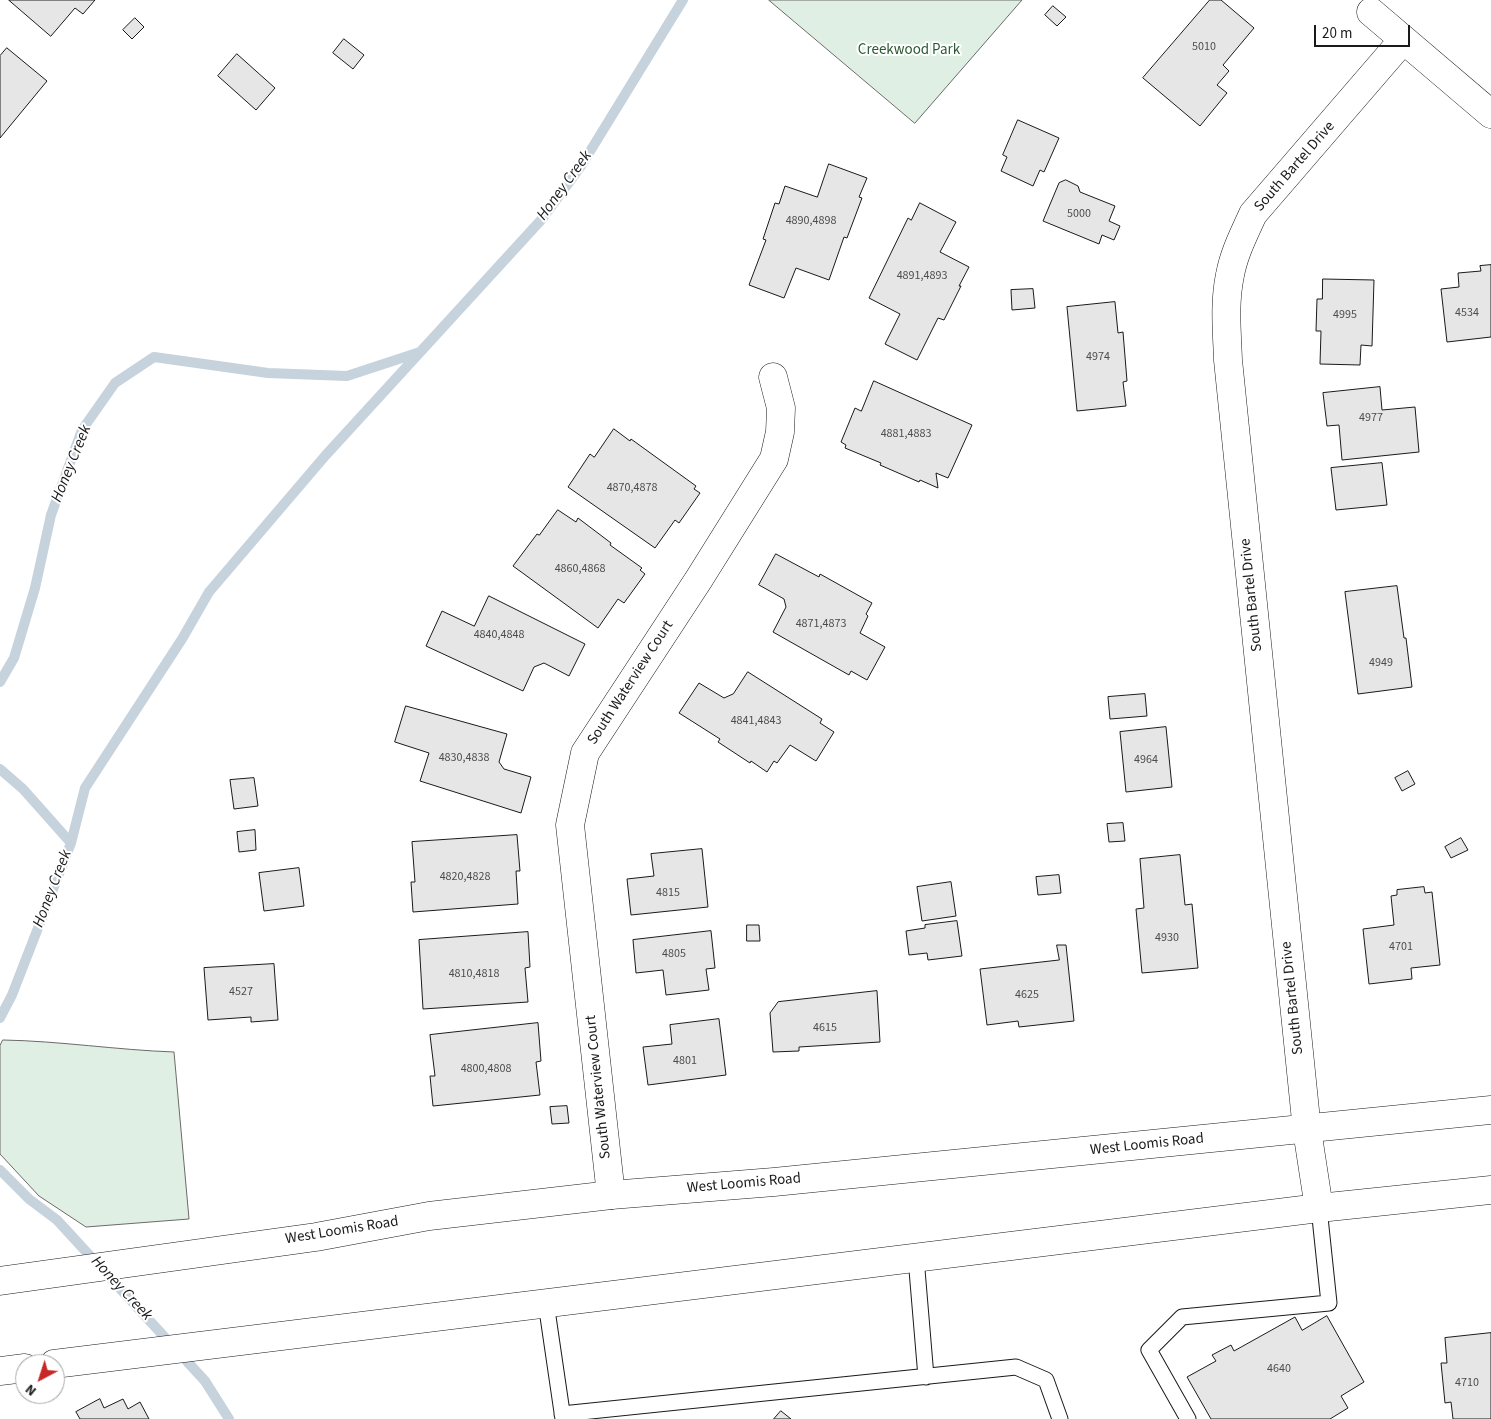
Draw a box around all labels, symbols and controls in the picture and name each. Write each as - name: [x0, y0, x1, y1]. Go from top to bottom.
- scale bar: [1316, 15, 1412, 47]
- text: 20 m: [1322, 23, 1352, 44]
- house number: 5010: [1192, 40, 1216, 54]
- park label: Creekwood Park: [858, 42, 960, 60]
- street label: South Bartel Drive: [1251, 118, 1339, 216]
- water label: Honey Creek: [533, 147, 597, 225]
- house number: 5000: [1067, 207, 1091, 221]
- house number: 4890,4898: [786, 214, 836, 228]
- house number: 4891,4893: [897, 269, 947, 283]
- house number: 4534: [1455, 306, 1479, 320]
- house number: 4995: [1333, 308, 1357, 322]
- house number: 4974: [1086, 350, 1110, 364]
- house number: 4977: [1359, 411, 1383, 425]
- water label: Honey Creek: [48, 423, 96, 505]
- house number: 4881,4883: [881, 427, 931, 441]
- house number: 4870,4878: [607, 481, 657, 495]
- street label: South Bartel Drive: [1237, 537, 1267, 653]
- house number: 4860,4868: [555, 562, 605, 576]
- house number: 4871,4873: [796, 617, 846, 631]
- street label: South Waterview Court: [584, 618, 678, 748]
- house number: 4840,4848: [474, 628, 524, 642]
- house number: 4949: [1369, 656, 1393, 670]
- house number: 4841,4843: [731, 714, 781, 728]
- house number: 4830,4838: [439, 751, 489, 765]
- house number: 4964: [1134, 753, 1158, 767]
- water label: Honey Creek: [29, 848, 77, 930]
- house number: 4820,4828: [440, 870, 490, 884]
- house number: 4815: [656, 886, 680, 900]
- house number: 4930: [1155, 931, 1179, 945]
- street label: South Bartel Drive: [1278, 940, 1308, 1056]
- house number: 4701: [1389, 940, 1413, 954]
- house number: 4805: [662, 947, 686, 961]
- house number: 4810,4818: [449, 967, 499, 981]
- house number: 4527: [229, 985, 253, 999]
- house number: 4625: [1015, 988, 1039, 1002]
- street label: South Waterview Court: [582, 1014, 616, 1160]
- house number: 4615: [813, 1021, 837, 1035]
- house number: 4801: [673, 1054, 697, 1068]
- house number: 4800,4808: [461, 1062, 511, 1076]
- street label: West Loomis Road: [1089, 1130, 1205, 1160]
- street label: West Loomis Road: [686, 1170, 802, 1198]
- street label: West Loomis Road: [284, 1213, 400, 1249]
- water label: Honey Creek: [86, 1253, 156, 1325]
- north arrow: [15, 1354, 65, 1404]
- house number: 4640: [1267, 1362, 1291, 1376]
- house number: 4710: [1455, 1376, 1479, 1390]
- text: N: [21, 1379, 41, 1400]

